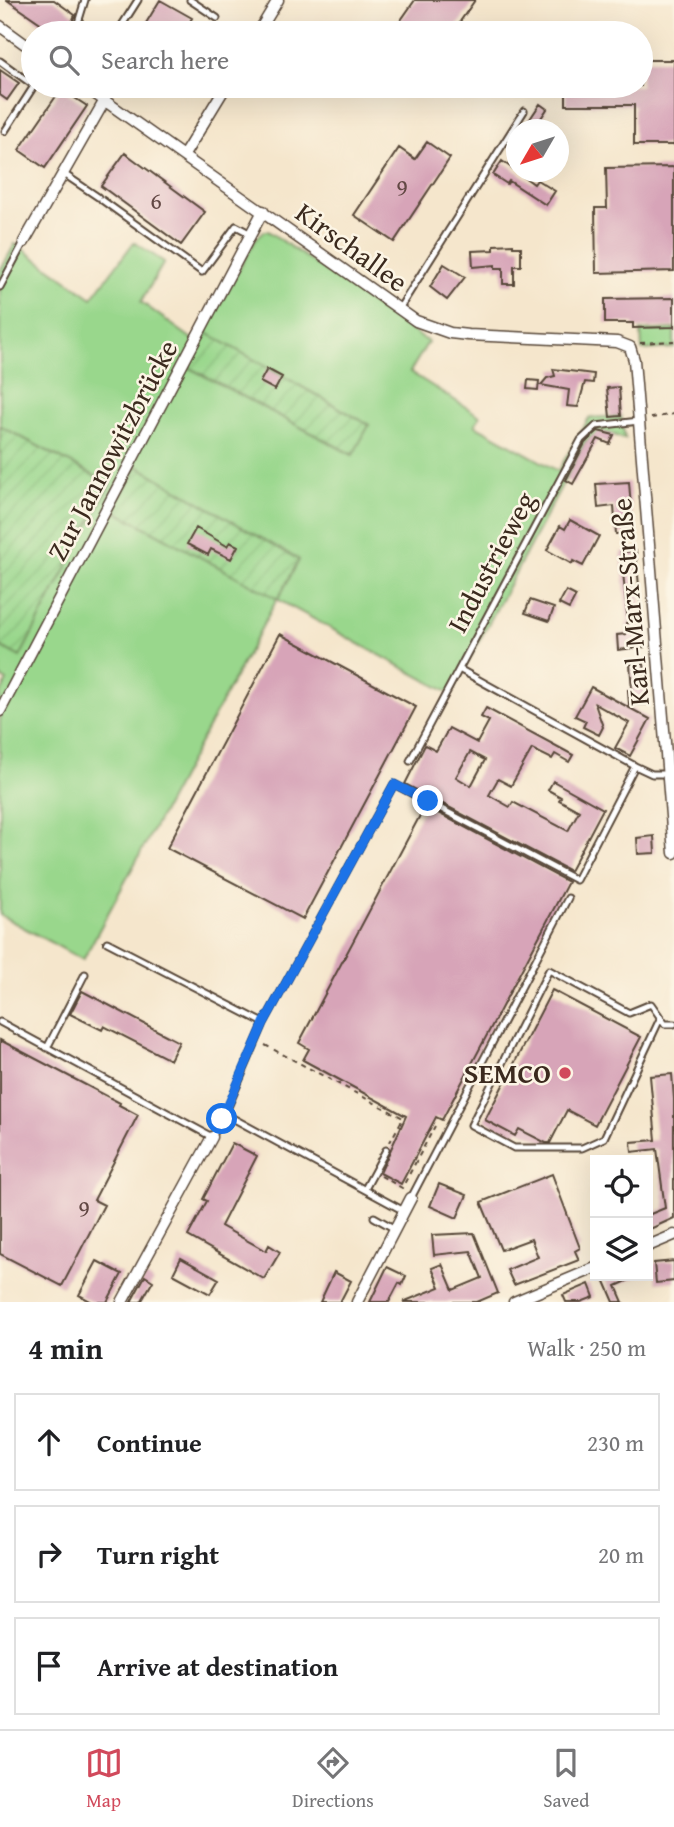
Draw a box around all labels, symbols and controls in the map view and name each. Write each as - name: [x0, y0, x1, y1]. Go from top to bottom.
- search box: [21, 21, 653, 98]
- text: Search here: [101, 40, 229, 79]
- icon: search: [45, 41, 83, 79]
- north arrow: [506, 119, 569, 182]
- house number: 9: [396, 169, 408, 204]
- house number: 6: [150, 183, 162, 218]
- street label: Kirschallee: [288, 192, 417, 301]
- street label: Zur Jannowitzbrücke: [36, 332, 187, 568]
- street label: Industrieweg: [436, 484, 545, 640]
- street label: Karl-Marx-Straße: [600, 497, 659, 707]
- route end: [412, 785, 443, 816]
- place label: SEMCO: [464, 1052, 551, 1093]
- marker: SEMCO: [557, 1065, 573, 1081]
- route start: [206, 1103, 237, 1134]
- map controls: [590, 1155, 653, 1281]
- button: locate: [590, 1155, 653, 1218]
- house number: 9: [78, 1190, 90, 1225]
- button: layers: [590, 1218, 653, 1281]
- text: 4 min: [28, 1326, 103, 1370]
- text: Walk · 250 m: [527, 1331, 646, 1364]
- icon: ahead: [30, 1423, 68, 1461]
- text: Continue: [97, 1423, 202, 1462]
- text: 230 m: [587, 1426, 644, 1459]
- icon: right: [30, 1535, 68, 1573]
- text: Turn right: [97, 1535, 219, 1574]
- text: 20 m: [598, 1538, 644, 1571]
- icon: arrive: [30, 1647, 68, 1685]
- text: Arrive at destination: [97, 1647, 338, 1686]
- tab: Map: [85, 1744, 123, 1814]
- tab: Directions: [292, 1744, 374, 1814]
- tab: Saved: [543, 1744, 589, 1814]

